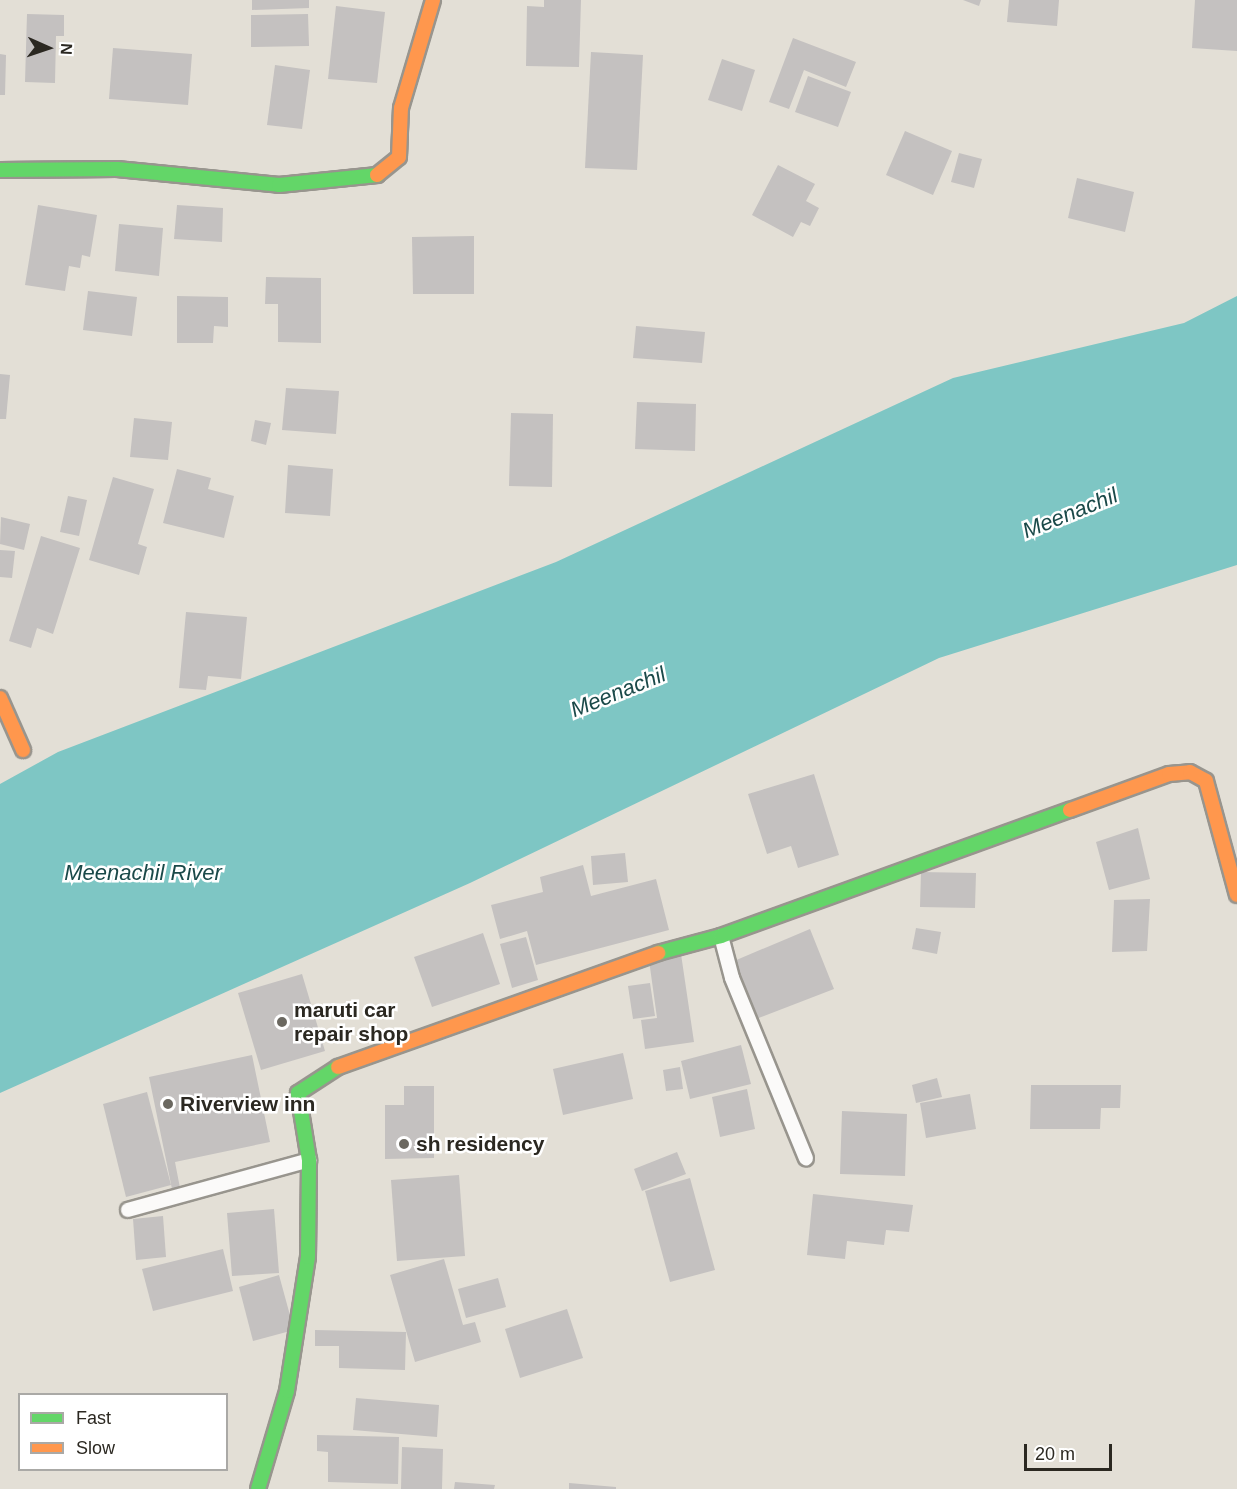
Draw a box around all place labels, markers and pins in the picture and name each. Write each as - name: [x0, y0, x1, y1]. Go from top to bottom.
- place label: maruti car repair shop: [294, 997, 408, 1047]
- marker: maruti car repair shop: [275, 1015, 289, 1029]
- place label: Riverview inn: [180, 1091, 315, 1117]
- marker: Riverview inn: [161, 1097, 175, 1111]
- place label: sh residency: [416, 1131, 544, 1157]
- marker: sh residency: [397, 1137, 411, 1151]

